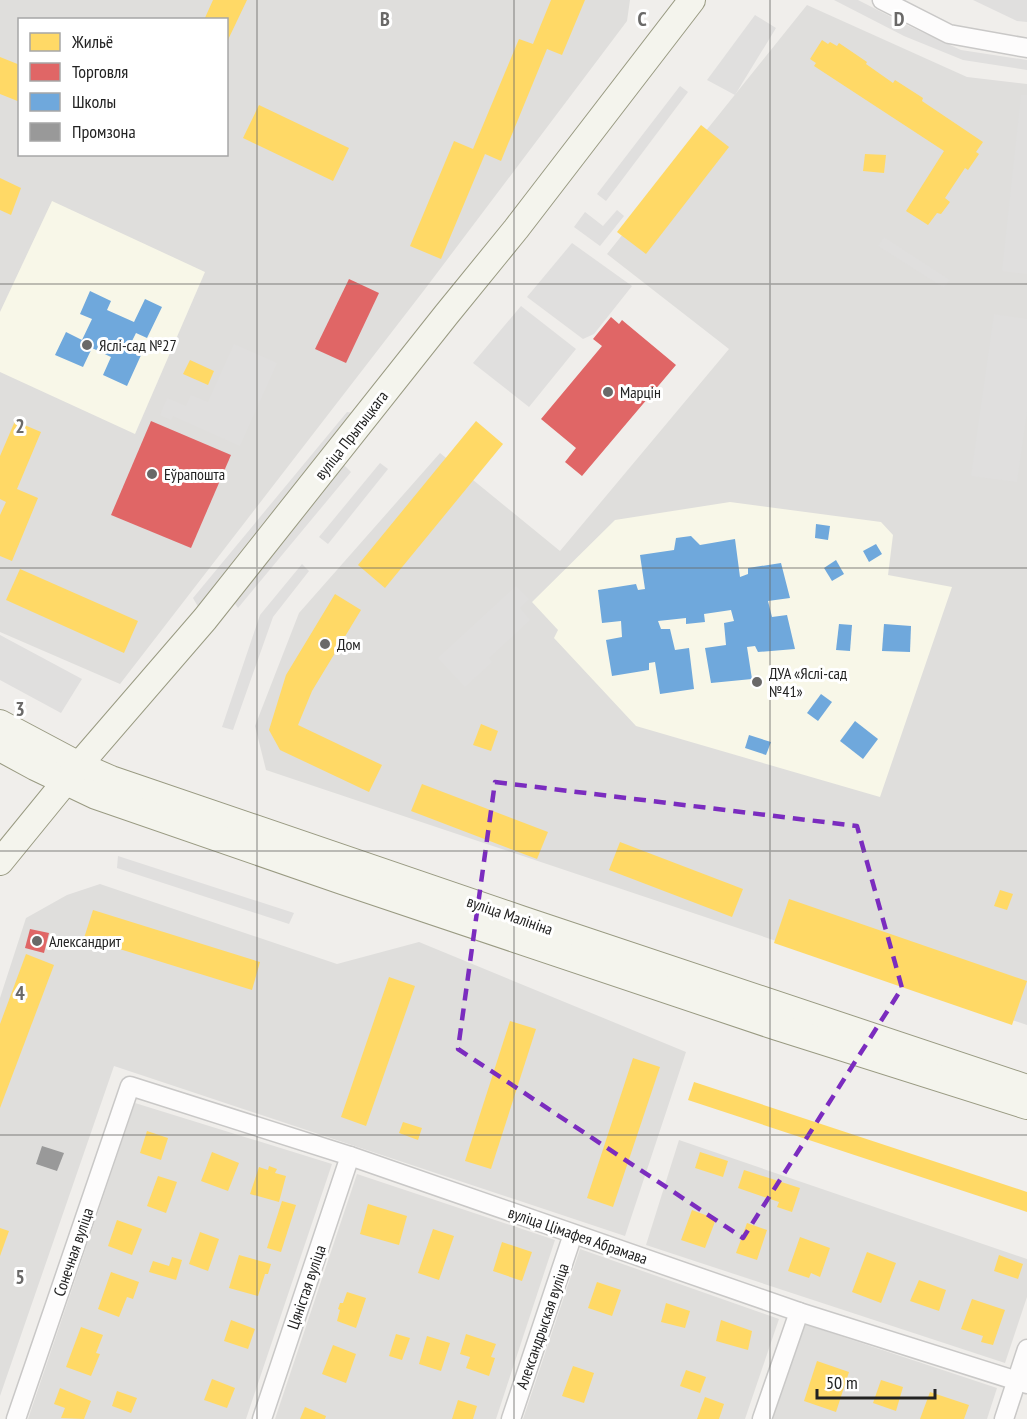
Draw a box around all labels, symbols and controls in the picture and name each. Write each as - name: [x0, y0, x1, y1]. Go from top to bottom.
- text: B: [380, 6, 390, 32]
- text: C: [637, 6, 647, 32]
- text: D: [894, 6, 905, 32]
- legend: [18, 18, 228, 156]
- text: Жильё: [71, 30, 113, 53]
- text: Торговля: [72, 60, 128, 83]
- text: Школы: [72, 90, 116, 113]
- text: Промзона: [72, 120, 136, 143]
- place label: Яслі-сад №27: [99, 335, 177, 355]
- marker: Яслі-сад №27: [80, 338, 94, 352]
- place label: Марцін: [620, 382, 661, 402]
- marker: Марцін: [601, 385, 615, 399]
- street label: вуліца Прытыцкага: [310, 386, 392, 484]
- text: 2: [15, 413, 25, 439]
- place label: Еўрапошта: [164, 464, 225, 484]
- marker: Еўрапошта: [145, 467, 159, 481]
- place label: Дом: [337, 634, 361, 654]
- marker: Дом: [318, 637, 332, 651]
- place label: ДУА «Яслі-сад №41»: [769, 663, 847, 701]
- marker: ДУА «Яслі-сад №41»: [750, 675, 764, 689]
- text: 3: [15, 696, 25, 722]
- street label: вуліца Малініна: [464, 891, 556, 939]
- place label: Александрит: [49, 931, 122, 951]
- marker: Александрит: [30, 934, 44, 948]
- text: 4: [15, 980, 25, 1006]
- street label: вуліца Цімафея Абрамава: [506, 1202, 650, 1268]
- street label: Сонечная вуліца: [49, 1205, 97, 1299]
- street label: Цяністая вуліца: [282, 1242, 330, 1332]
- street label: Александрыская вуліца: [511, 1260, 573, 1392]
- text: 5: [15, 1264, 25, 1290]
- scale bar: [817, 1362, 936, 1400]
- text: 50 m: [826, 1371, 858, 1394]

